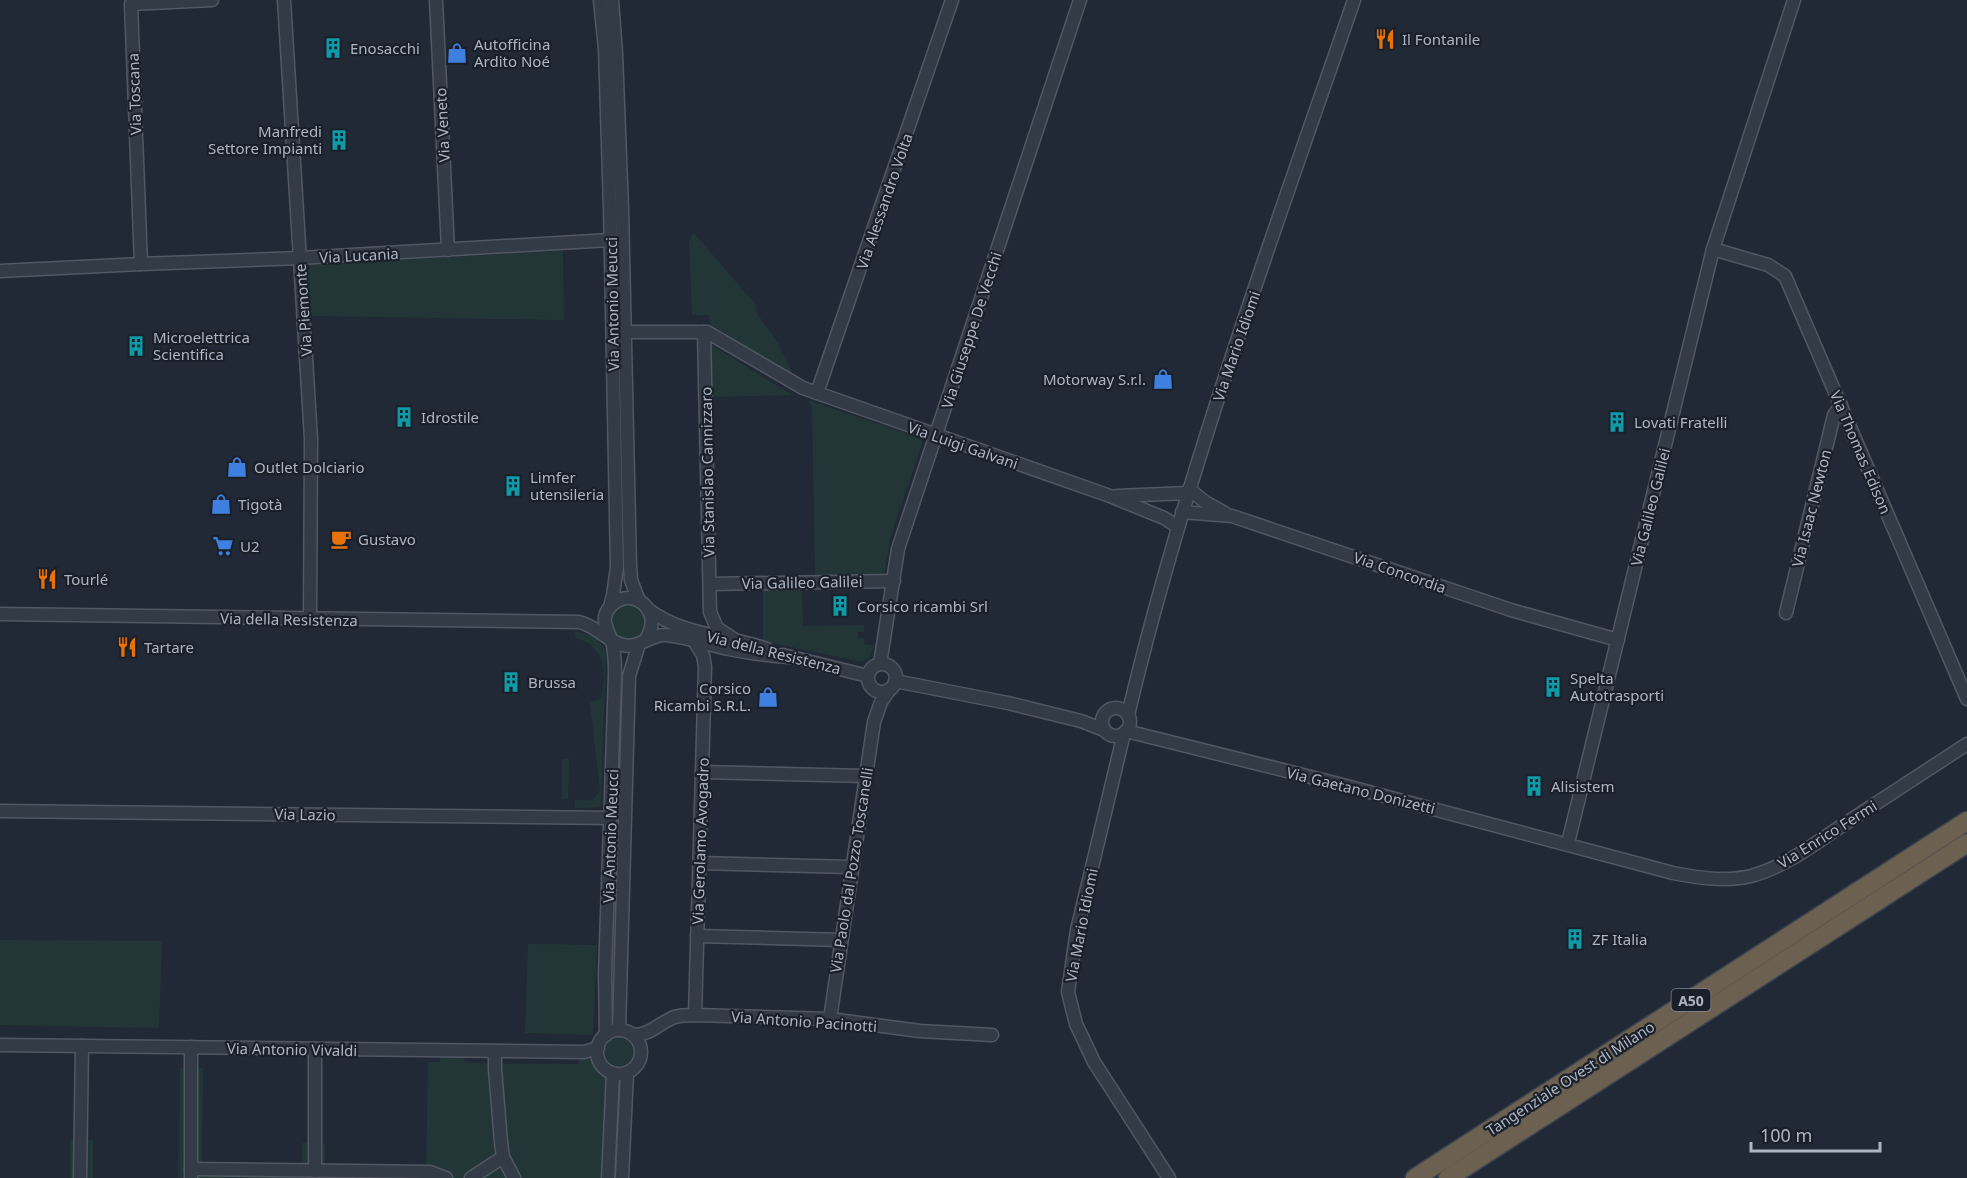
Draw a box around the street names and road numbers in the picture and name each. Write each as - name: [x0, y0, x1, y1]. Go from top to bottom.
- street label: Via Toscana: [123, 53, 145, 135]
- street label: Via Veneto: [430, 87, 454, 163]
- street label: Via Alessandro Volta: [851, 130, 917, 272]
- street label: Via Antonio Meucci: [601, 237, 623, 371]
- street label: Via Lucania: [319, 243, 399, 267]
- street label: Via Giuseppe De Vecchi: [936, 249, 1006, 411]
- street label: Via Piemonte: [290, 263, 316, 357]
- street label: Via Mario Idiomi: [1208, 288, 1264, 404]
- street label: Via Stanislao Cannizzaro: [696, 387, 718, 557]
- street label: Via Thomas Edison: [1826, 387, 1896, 517]
- street label: Via Luigi Galvani: [905, 417, 1021, 473]
- street label: Via Galileo Galilei: [1626, 446, 1674, 568]
- street label: Via Isaac Newton: [1787, 447, 1835, 569]
- street label: Via Concordia: [1351, 547, 1449, 597]
- street label: Via Galileo Galilei: [741, 571, 863, 593]
- street label: Via della Resistenza: [220, 608, 358, 630]
- street label: Via della Resistenza: [705, 626, 843, 678]
- street label: Via Gerolamo Avogadro: [687, 757, 713, 925]
- street label: Via Gaetano Donizetti: [1285, 762, 1437, 818]
- street label: Via Paolo dal Pozzo Toscanelli: [825, 766, 877, 974]
- street label: Via Antonio Meucci: [598, 769, 622, 903]
- street label: Via Enrico Fermi: [1774, 795, 1880, 873]
- street label: Via Lazio: [274, 803, 336, 825]
- street label: Via Mario Idiomi: [1060, 866, 1102, 984]
- road number: A50: [1672, 989, 1710, 1011]
- street label: Via Antonio Pacinotti: [730, 1006, 878, 1036]
- street label: Tangenziale Ovest di Milano: [1482, 1016, 1658, 1140]
- street label: Via Antonio Vivaldi: [227, 1038, 357, 1060]

